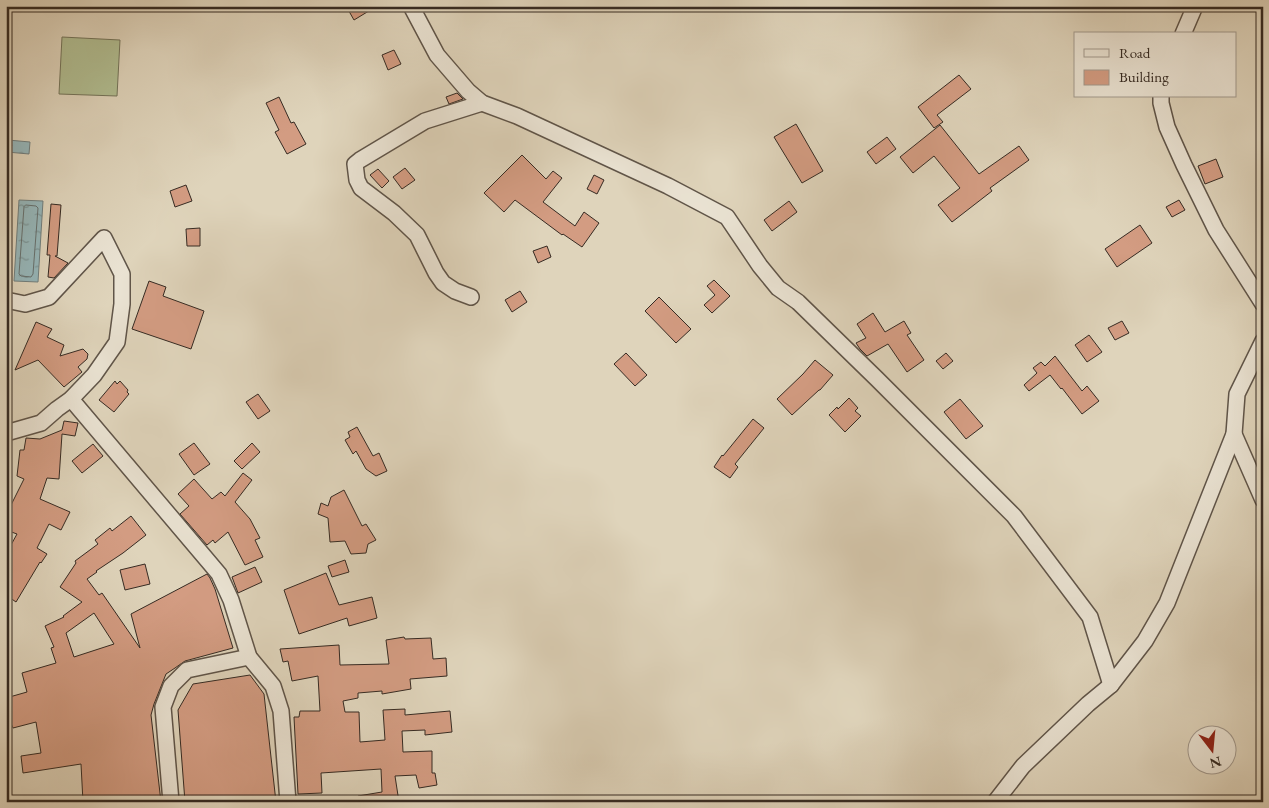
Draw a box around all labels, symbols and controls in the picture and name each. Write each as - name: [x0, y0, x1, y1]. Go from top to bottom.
- legend: [1074, 32, 1236, 98]
- text: Road: [1119, 43, 1151, 62]
- text: Building: [1119, 67, 1169, 86]
- north arrow: [1186, 726, 1236, 776]
- text: N: [1207, 752, 1224, 773]

